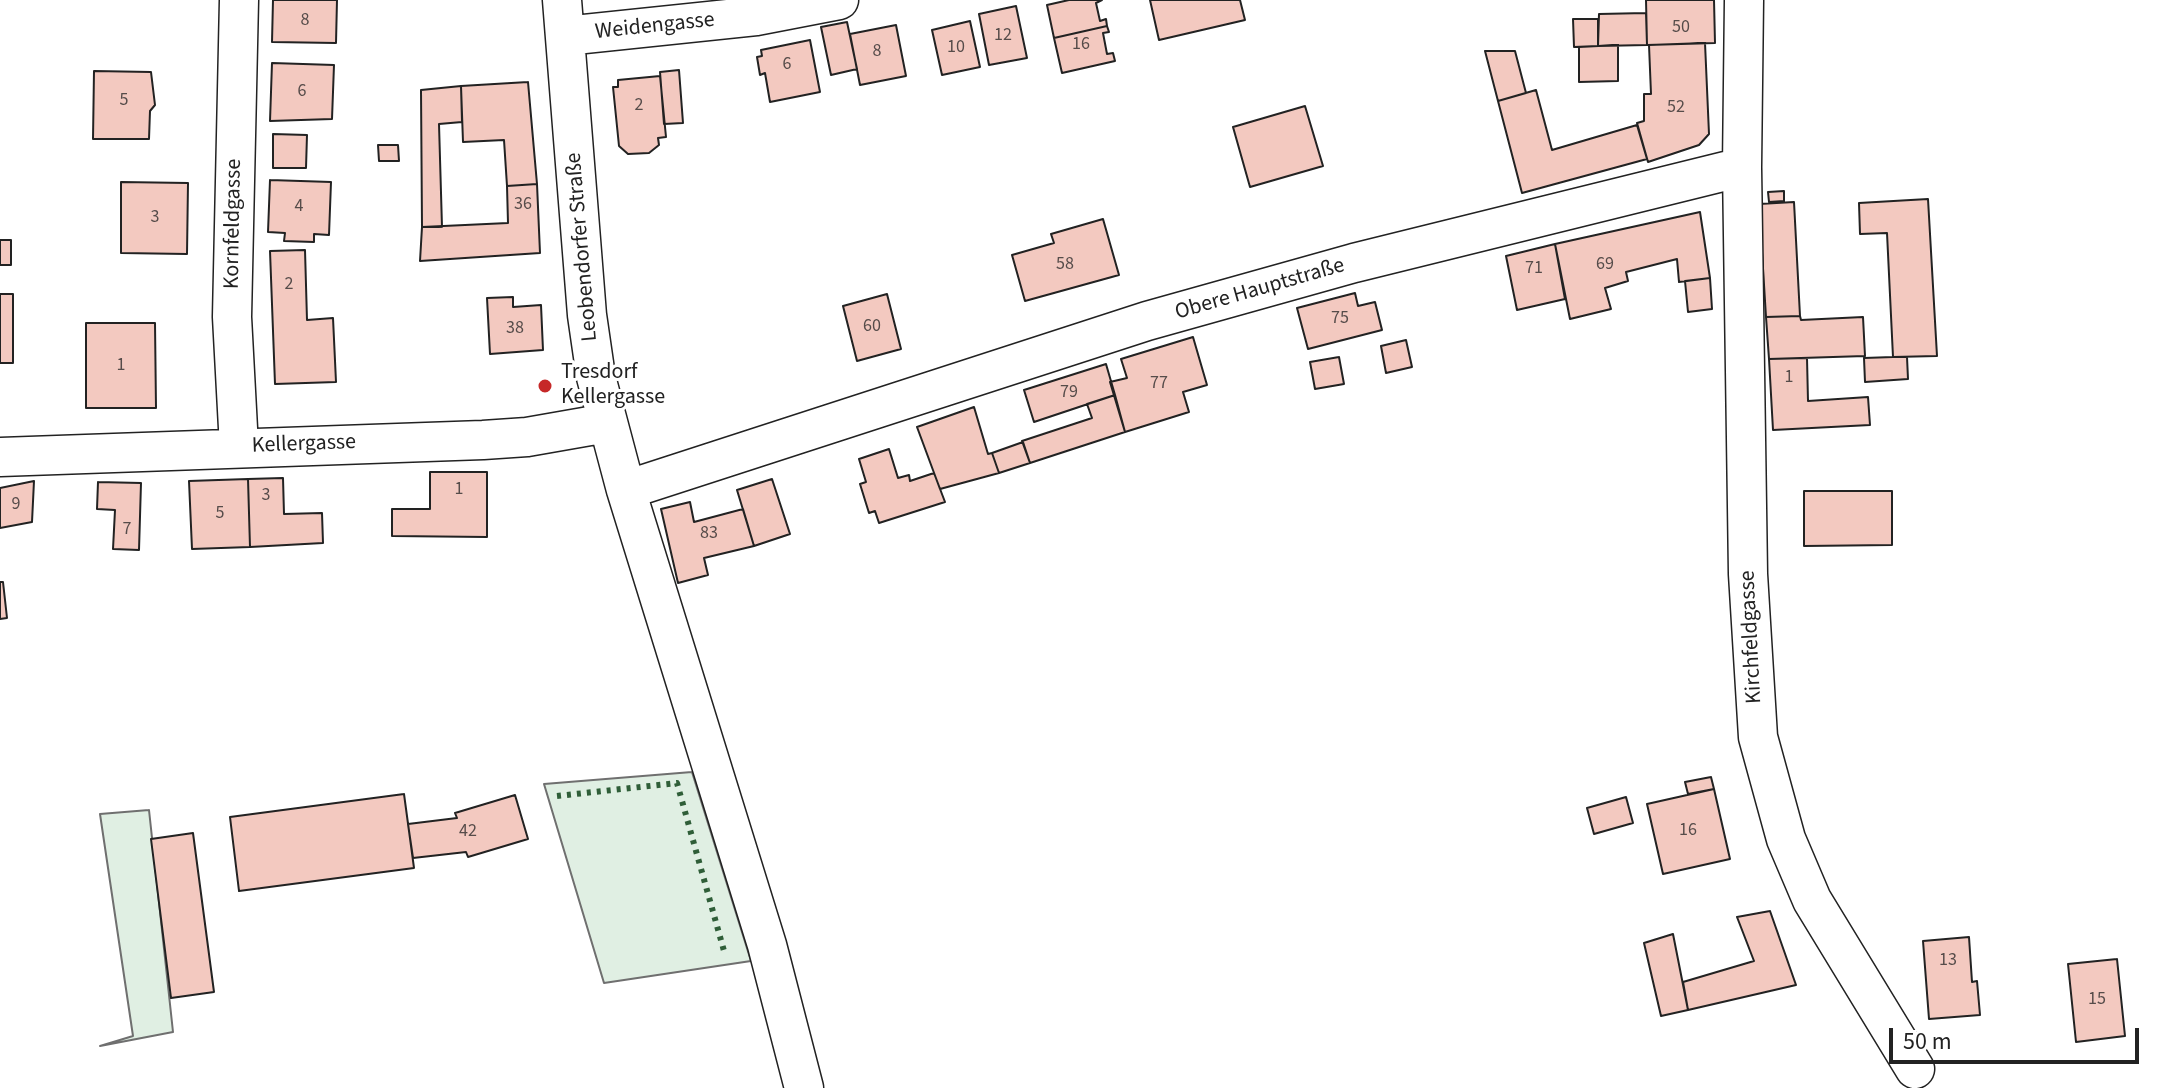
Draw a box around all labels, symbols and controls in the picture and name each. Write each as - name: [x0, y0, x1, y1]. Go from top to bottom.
- street label: Weidengasse: [594, 8, 716, 46]
- house number: 8: [301, 10, 309, 32]
- house number: 50: [1672, 17, 1690, 39]
- house number: 12: [994, 25, 1012, 47]
- house number: 16: [1072, 34, 1090, 56]
- house number: 10: [947, 37, 965, 59]
- house number: 8: [873, 41, 881, 63]
- house number: 6: [783, 54, 791, 76]
- house number: 6: [298, 81, 306, 103]
- house number: 5: [120, 90, 128, 112]
- house number: 2: [635, 95, 643, 117]
- house number: 52: [1667, 97, 1685, 119]
- street label: Leobendorfer Straße: [562, 151, 604, 343]
- street label: Kornfeldgasse: [220, 159, 248, 289]
- house number: 36: [514, 194, 532, 216]
- house number: 4: [295, 196, 303, 218]
- house number: 3: [151, 207, 159, 229]
- street label: Obere Hauptstraße: [1172, 253, 1348, 327]
- house number: 58: [1056, 254, 1074, 276]
- house number: 69: [1596, 254, 1614, 276]
- house number: 71: [1525, 258, 1543, 280]
- house number: 2: [285, 274, 293, 296]
- house number: 75: [1331, 308, 1349, 330]
- house number: 60: [863, 316, 881, 338]
- house number: 38: [506, 318, 524, 340]
- house number: 1: [117, 355, 125, 377]
- place label: Tresdorf Kellergasse: [561, 360, 665, 412]
- house number: 1: [1785, 367, 1793, 389]
- house number: 77: [1150, 373, 1168, 395]
- marker: Tresdorf Kellergasse: [536, 377, 554, 395]
- house number: 79: [1060, 382, 1078, 404]
- street label: Kellergasse: [251, 430, 357, 460]
- house number: 1: [455, 479, 463, 501]
- house number: 3: [262, 485, 270, 507]
- house number: 9: [12, 494, 20, 516]
- house number: 5: [216, 503, 224, 525]
- house number: 7: [123, 519, 131, 541]
- house number: 83: [700, 523, 718, 545]
- street label: Kirchfeldgasse: [1735, 570, 1769, 704]
- house number: 16: [1679, 820, 1697, 842]
- house number: 42: [459, 821, 477, 843]
- house number: 13: [1939, 950, 1957, 972]
- house number: 15: [2088, 989, 2106, 1011]
- scale bar: [1893, 1012, 2143, 1062]
- text: 50 m: [1903, 1024, 1952, 1059]

